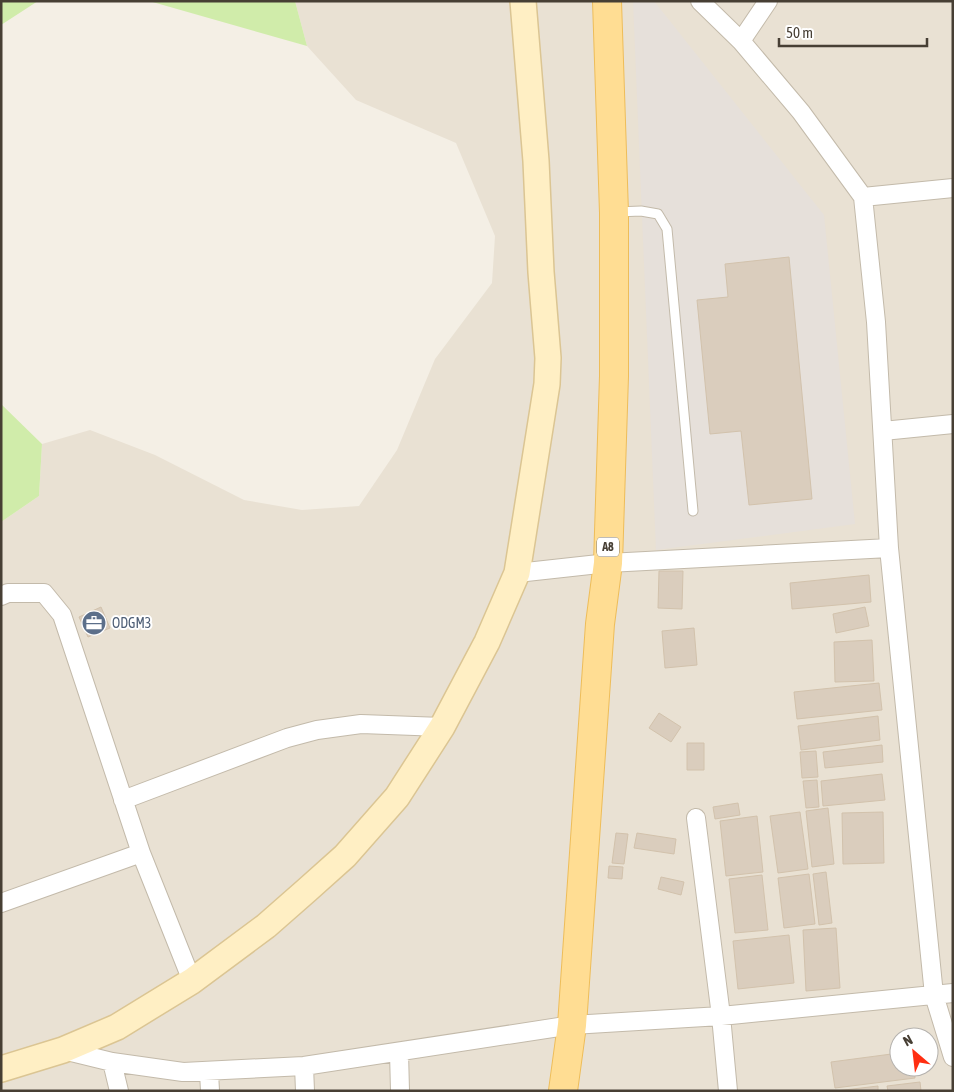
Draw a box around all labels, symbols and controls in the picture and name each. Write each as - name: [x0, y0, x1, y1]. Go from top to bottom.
- scale bar: [779, 15, 926, 47]
- text: 50 m: [786, 24, 813, 41]
- road number: A8: [597, 538, 619, 556]
- office icon: ODGM3: [81, 610, 107, 636]
- place label: ODGM3: [112, 615, 151, 631]
- north arrow: [889, 1027, 939, 1077]
- text: N: [900, 1032, 915, 1050]

